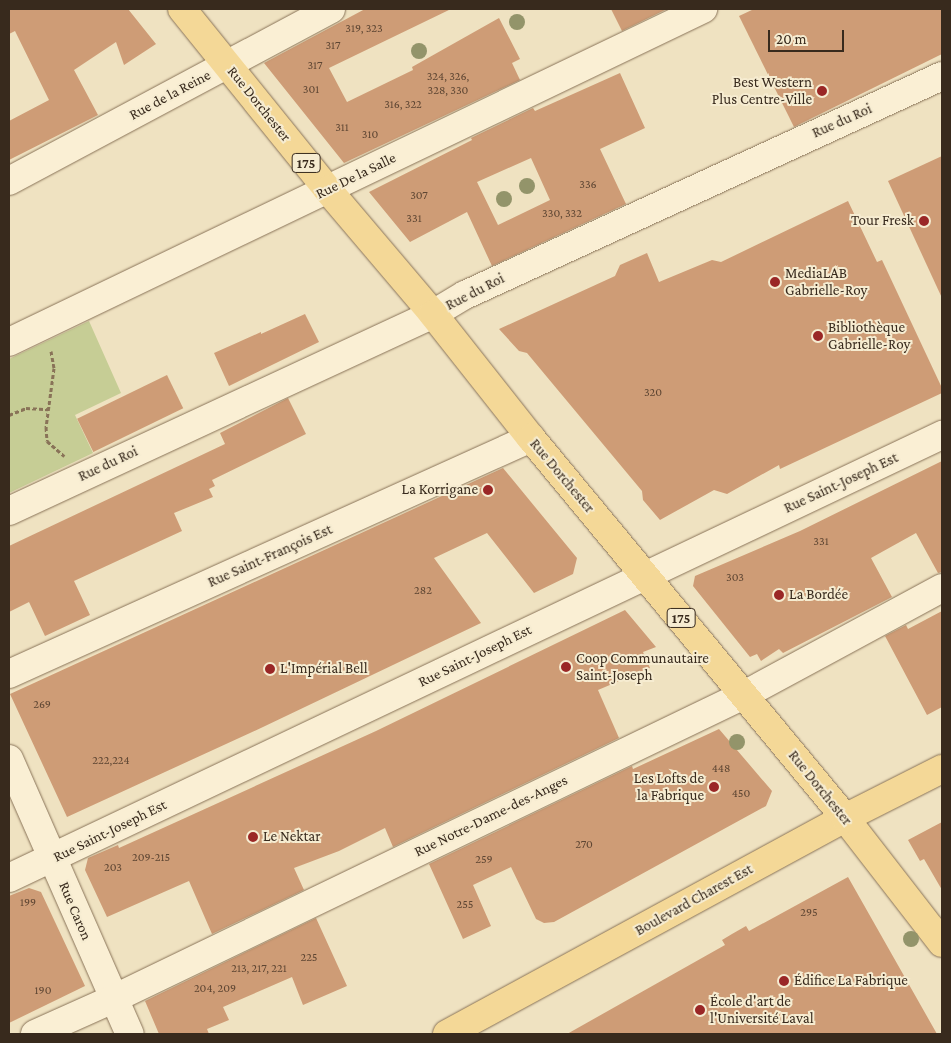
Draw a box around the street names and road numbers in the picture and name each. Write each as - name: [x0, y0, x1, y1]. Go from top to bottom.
- street label: Rue Dorchester: [223, 63, 295, 145]
- street label: Rue de la Reine: [126, 66, 214, 124]
- street label: Rue du Roi: [809, 100, 875, 142]
- street label: Rue De la Salle: [313, 149, 399, 203]
- road number: 175: [291, 152, 321, 174]
- street label: Rue du Roi: [443, 270, 507, 314]
- street label: Rue Dorchester: [526, 435, 598, 517]
- street label: Rue du Roi: [75, 442, 141, 486]
- street label: Rue Saint-Joseph Est: [781, 449, 901, 517]
- street label: Rue Saint-François Est: [205, 520, 335, 592]
- road number: 175: [666, 606, 696, 630]
- street label: Rue Saint-Joseph Est: [415, 621, 535, 691]
- street label: Rue Dorchester: [784, 747, 856, 829]
- street label: Rue Notre-Dame-des-Anges: [411, 771, 571, 861]
- street label: Rue Saint-Joseph Est: [50, 796, 170, 866]
- street label: Boulevard Charest Est: [632, 860, 756, 940]
- street label: Rue Caron: [55, 879, 95, 943]

